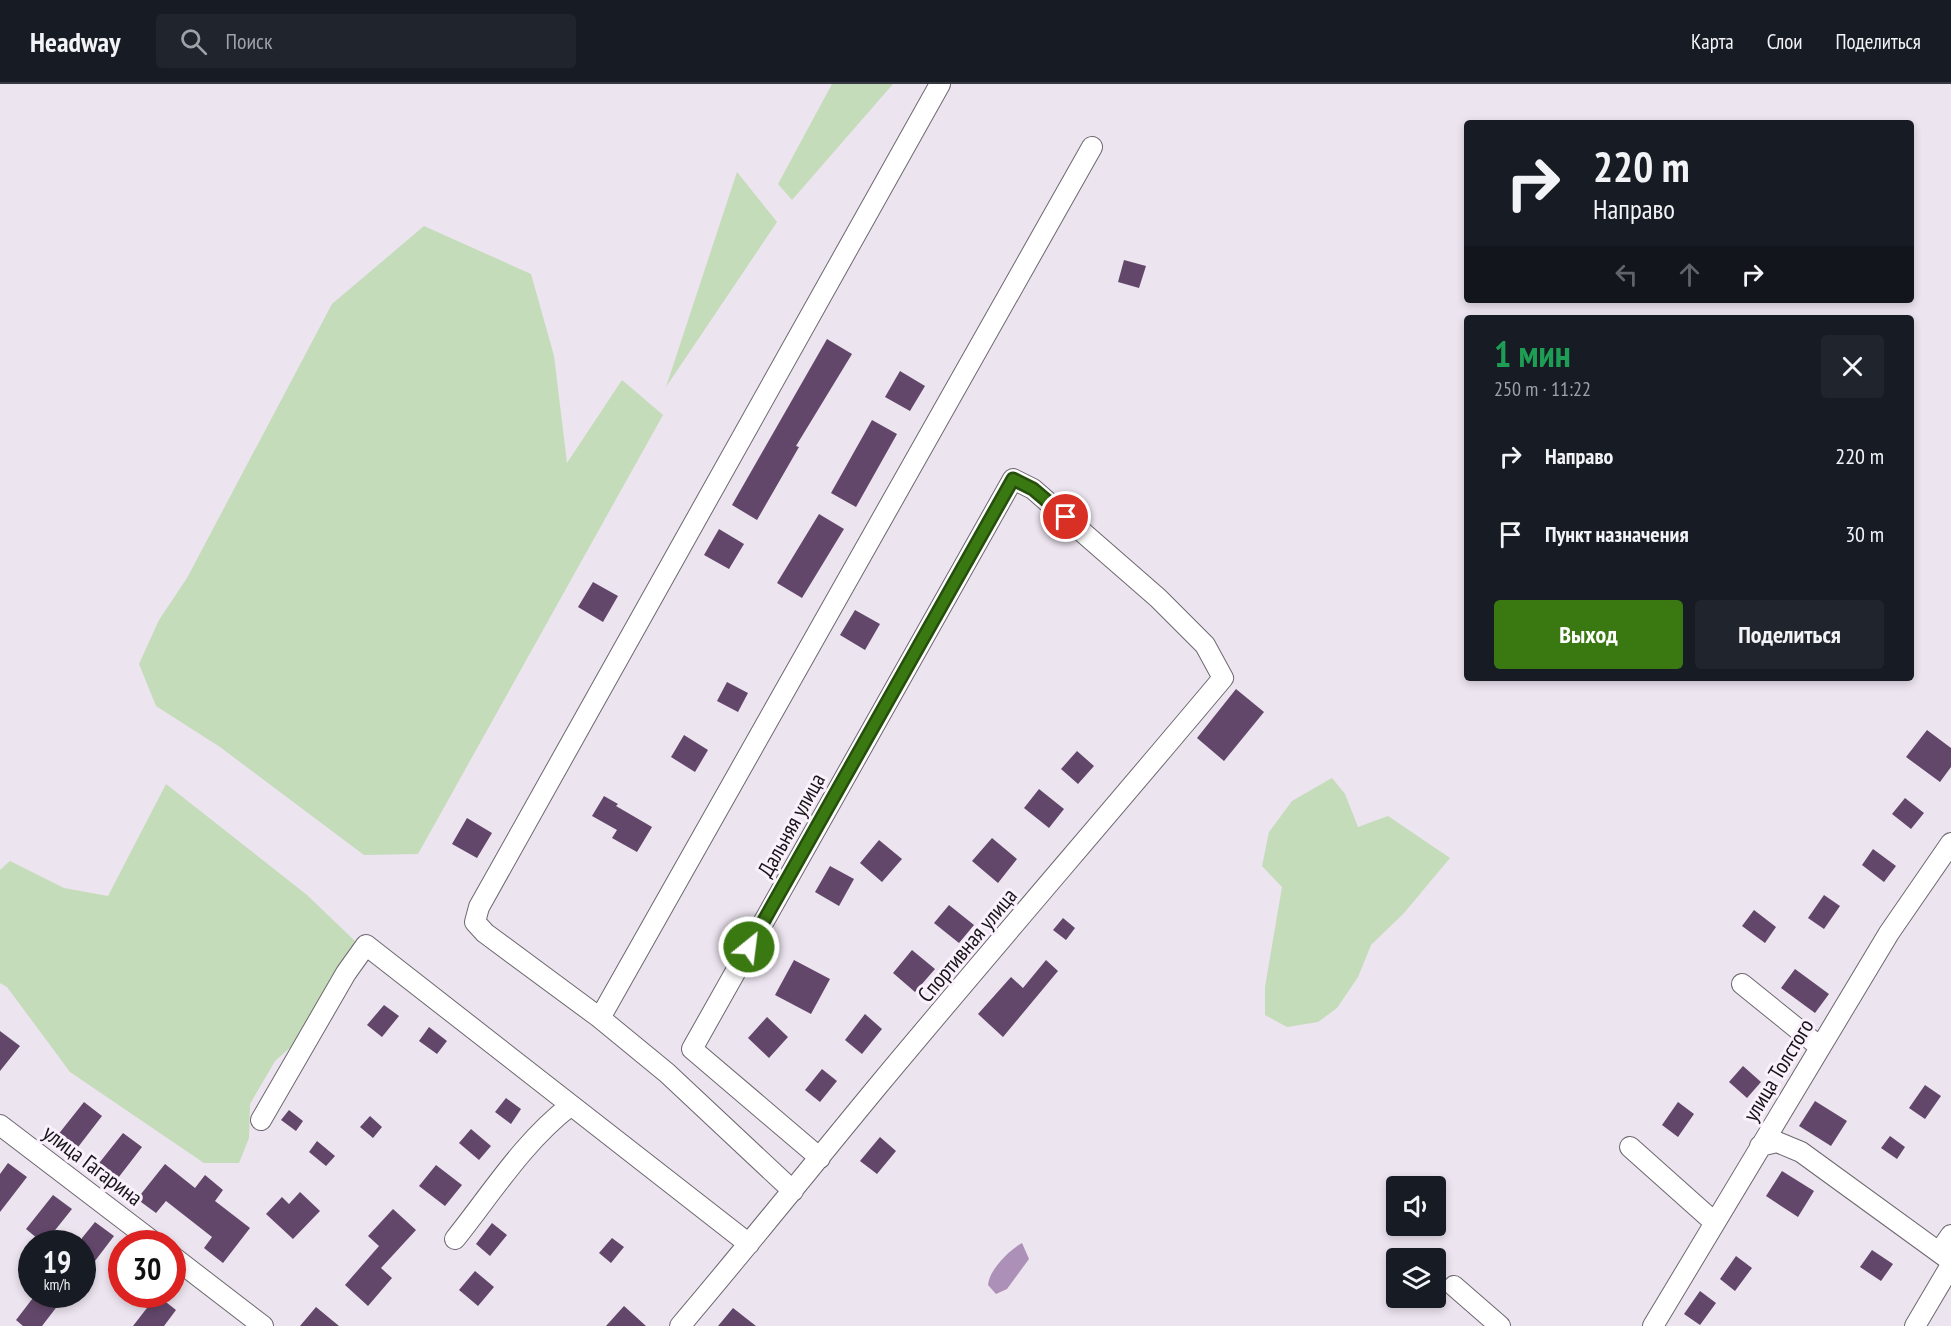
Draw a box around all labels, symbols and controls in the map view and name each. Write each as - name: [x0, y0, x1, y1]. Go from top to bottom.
- search box: [156, 14, 576, 68]
- text: Headway: [30, 23, 120, 60]
- icon: search: [177, 25, 210, 58]
- text: Поиск: [225, 27, 272, 55]
- text: Карта: [1691, 28, 1734, 55]
- text: Слои: [1767, 28, 1802, 55]
- text: Поделиться: [1835, 28, 1921, 55]
- text: 220 m: [1593, 139, 1690, 194]
- icon: right: [1494, 144, 1572, 222]
- text: Направо: [1593, 192, 1675, 226]
- icon: left: [1610, 258, 1643, 291]
- icon: ahead: [1673, 258, 1706, 291]
- icon: right: [1736, 258, 1769, 291]
- text: 1 мин: [1494, 330, 1571, 377]
- button: close: [1821, 335, 1884, 398]
- text: 250 m · 11:22: [1494, 376, 1591, 402]
- icon: right: [1494, 440, 1527, 473]
- text: Направо: [1545, 442, 1613, 470]
- text: 220 m: [1835, 442, 1884, 470]
- pin: [1040, 491, 1091, 542]
- icon: arrive: [1049, 500, 1082, 533]
- icon: arrive: [1494, 518, 1527, 551]
- text: Пункт назначения: [1545, 520, 1689, 548]
- text: 30 m: [1845, 520, 1884, 548]
- button: Выход: [1494, 600, 1683, 669]
- button: Поделиться: [1695, 600, 1884, 669]
- street label: Дальняя улица: [751, 768, 831, 882]
- street label: Спортивная улица: [911, 882, 1023, 1008]
- position arrow: [717, 915, 781, 979]
- street label: улица Толстого: [1736, 1014, 1820, 1126]
- street label: улица Гагарина: [38, 1119, 148, 1211]
- map controls: [1386, 1176, 1446, 1308]
- button: sound: [1386, 1176, 1446, 1236]
- speed limit sign: 30: [108, 1230, 186, 1308]
- text: 19: [43, 1242, 71, 1281]
- button: layers: [1386, 1248, 1446, 1308]
- text: km/h: [44, 1275, 70, 1294]

